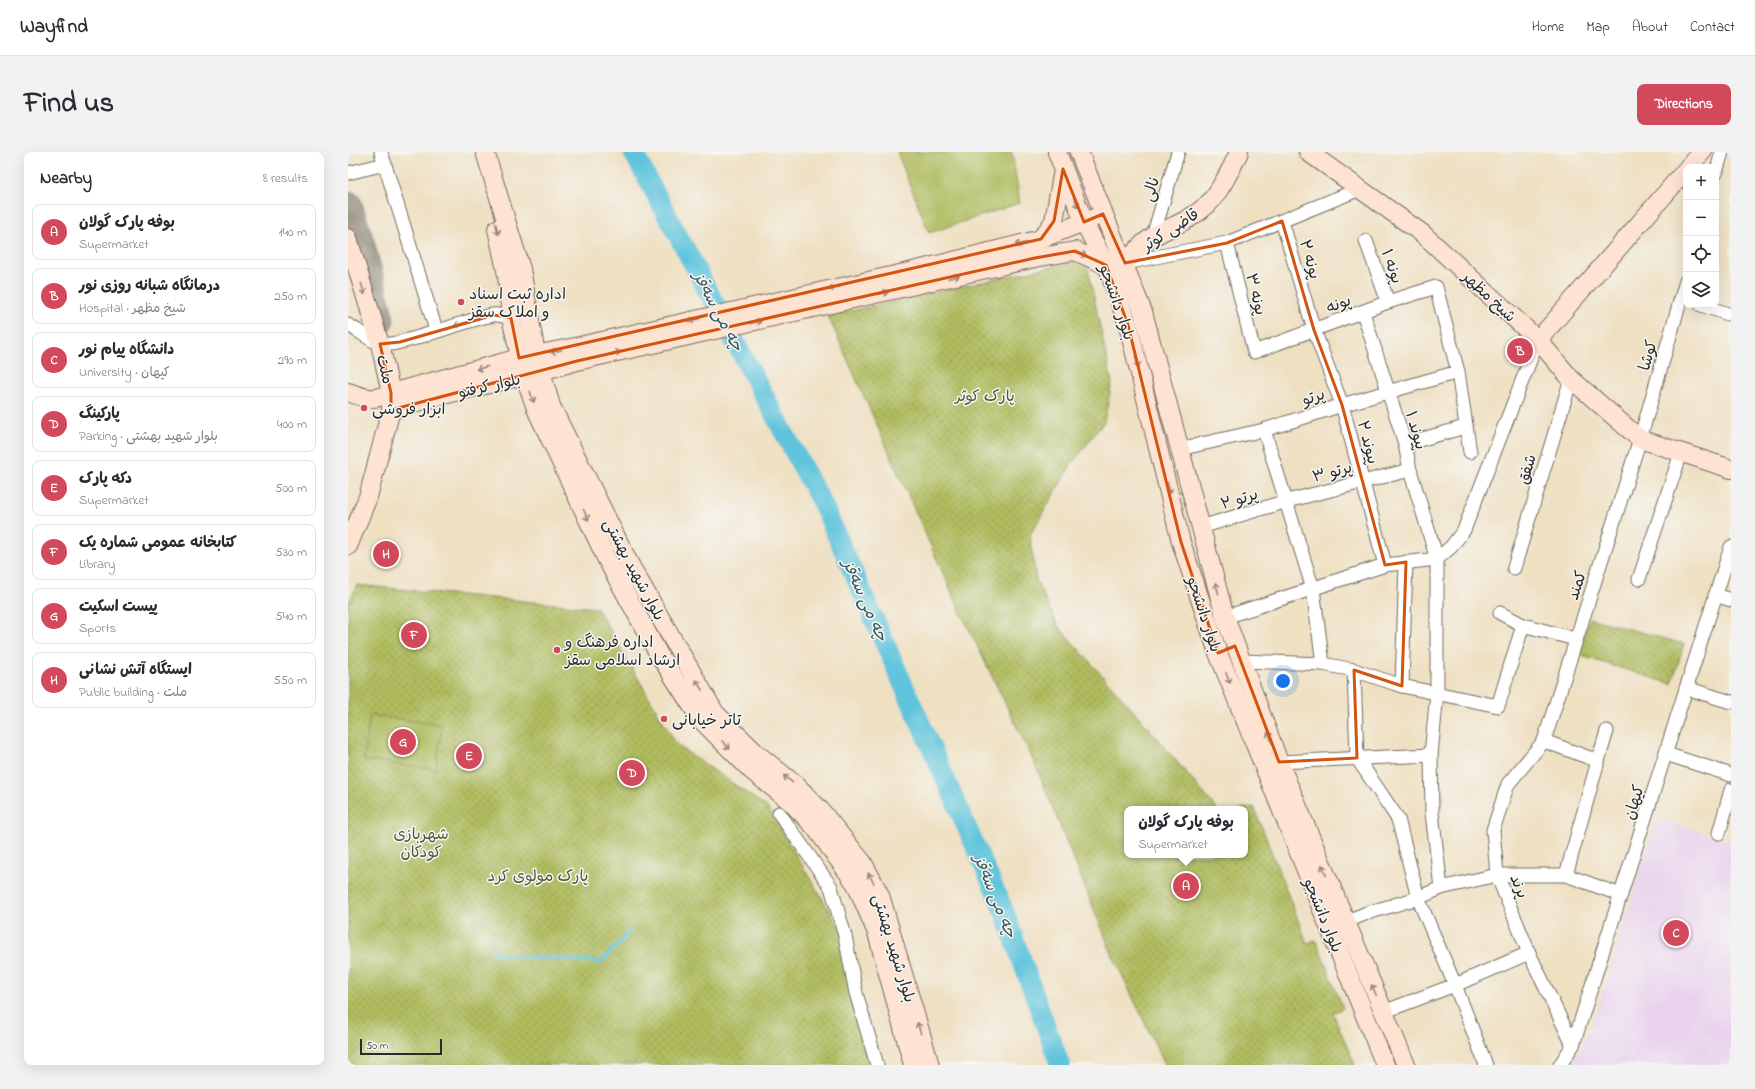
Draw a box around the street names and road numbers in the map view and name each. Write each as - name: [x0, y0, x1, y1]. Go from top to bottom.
- street label: نالی: [1137, 174, 1167, 205]
- street label: قاضی کوثر: [1136, 203, 1205, 259]
- street label: پونه ۲: [1292, 237, 1326, 282]
- street label: پونه ۱: [1374, 246, 1408, 287]
- street label: بلوار دانشجو: [1092, 261, 1140, 344]
- street label: شیخ مظهر: [1455, 265, 1521, 329]
- street label: پونه ۳: [1238, 271, 1272, 318]
- street label: پونه: [1323, 289, 1355, 321]
- street label: کوشا: [1633, 337, 1665, 374]
- street label: ملت: [369, 352, 399, 387]
- street label: بلوار کرفتو: [455, 368, 523, 406]
- street label: پرتو: [1298, 383, 1328, 413]
- street label: پیوند ۱: [1398, 408, 1432, 453]
- street label: پیوند ۲: [1350, 418, 1384, 467]
- street label: شفق: [1512, 452, 1544, 488]
- street label: پرتو ۳: [1310, 456, 1355, 490]
- street label: پرتو ۲: [1218, 483, 1261, 517]
- street label: بلوار شهید بهشتی: [596, 515, 670, 625]
- street label: کمند: [1562, 568, 1594, 603]
- street label: بلوار دانشجو: [1179, 573, 1227, 656]
- street label: کیهان: [1618, 782, 1652, 823]
- street label: پرند: [1503, 871, 1534, 902]
- street label: بلوار دانشجو: [1296, 874, 1348, 957]
- street label: بلوار شهید بهشتی: [865, 891, 921, 1006]

